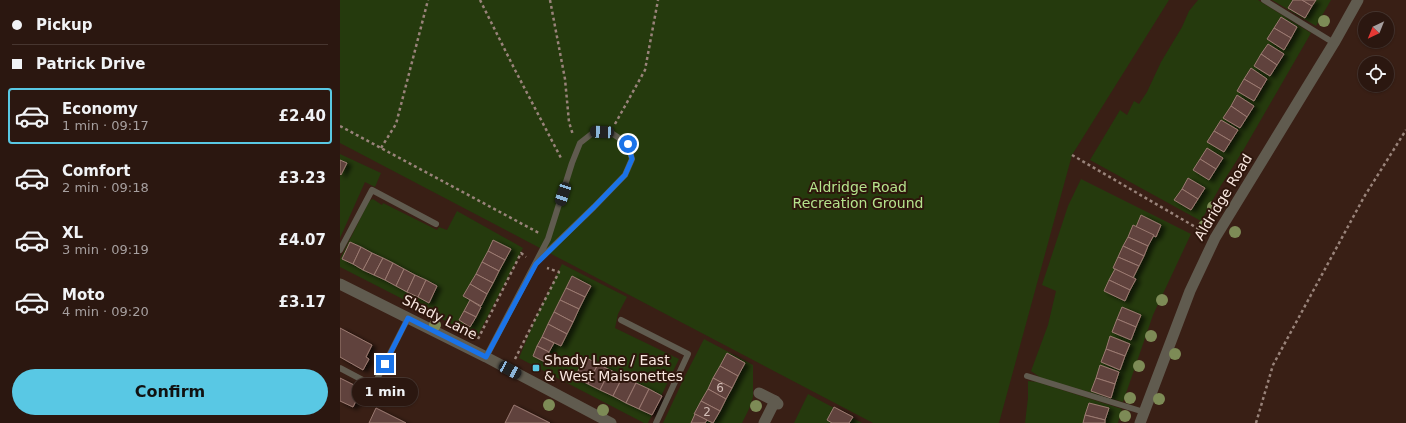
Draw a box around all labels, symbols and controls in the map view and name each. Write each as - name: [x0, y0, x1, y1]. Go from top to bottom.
- north arrow: [1358, 12, 1394, 48]
- map controls: [1358, 12, 1394, 92]
- text: Pickup: [36, 16, 92, 34]
- text: Patrick Drive: [36, 55, 145, 73]
- button: locate: [1358, 56, 1394, 92]
- icon: car: [14, 98, 50, 134]
- text: Economy: [62, 100, 138, 118]
- text: £2.40: [279, 107, 326, 125]
- text: 1 min · 09:17: [62, 118, 149, 133]
- car: [590, 125, 614, 139]
- route start: [619, 135, 637, 153]
- street label: Aldridge Road: [1191, 151, 1255, 243]
- icon: car: [14, 160, 50, 196]
- text: Comfort: [62, 162, 130, 180]
- text: £3.23: [279, 169, 326, 187]
- park label: Aldridge Road Recreation Ground: [793, 179, 923, 211]
- text: 2 min · 09:18: [62, 180, 149, 195]
- car: [554, 181, 572, 207]
- icon: car: [14, 222, 50, 258]
- text: XL: [62, 224, 83, 242]
- text: £4.07: [279, 231, 326, 249]
- text: 3 min · 09:19: [62, 242, 149, 257]
- icon: car: [14, 284, 50, 320]
- text: Moto: [62, 286, 105, 304]
- street label: Shady Lane: [400, 291, 480, 343]
- text: £3.17: [279, 293, 326, 311]
- text: 4 min · 09:20: [62, 304, 149, 319]
- place label: Shady Lane / East & West Maisonettes: [544, 352, 683, 384]
- route end: [376, 355, 394, 373]
- car: [497, 359, 523, 381]
- marker: Shady Lane / East & West Maisonettes: [531, 363, 541, 373]
- button: Confirm: [12, 369, 328, 415]
- callout: 1 min: [352, 378, 418, 406]
- house number: 6: [716, 381, 724, 395]
- text: 1 min: [365, 384, 405, 399]
- house number: 2: [703, 405, 711, 419]

